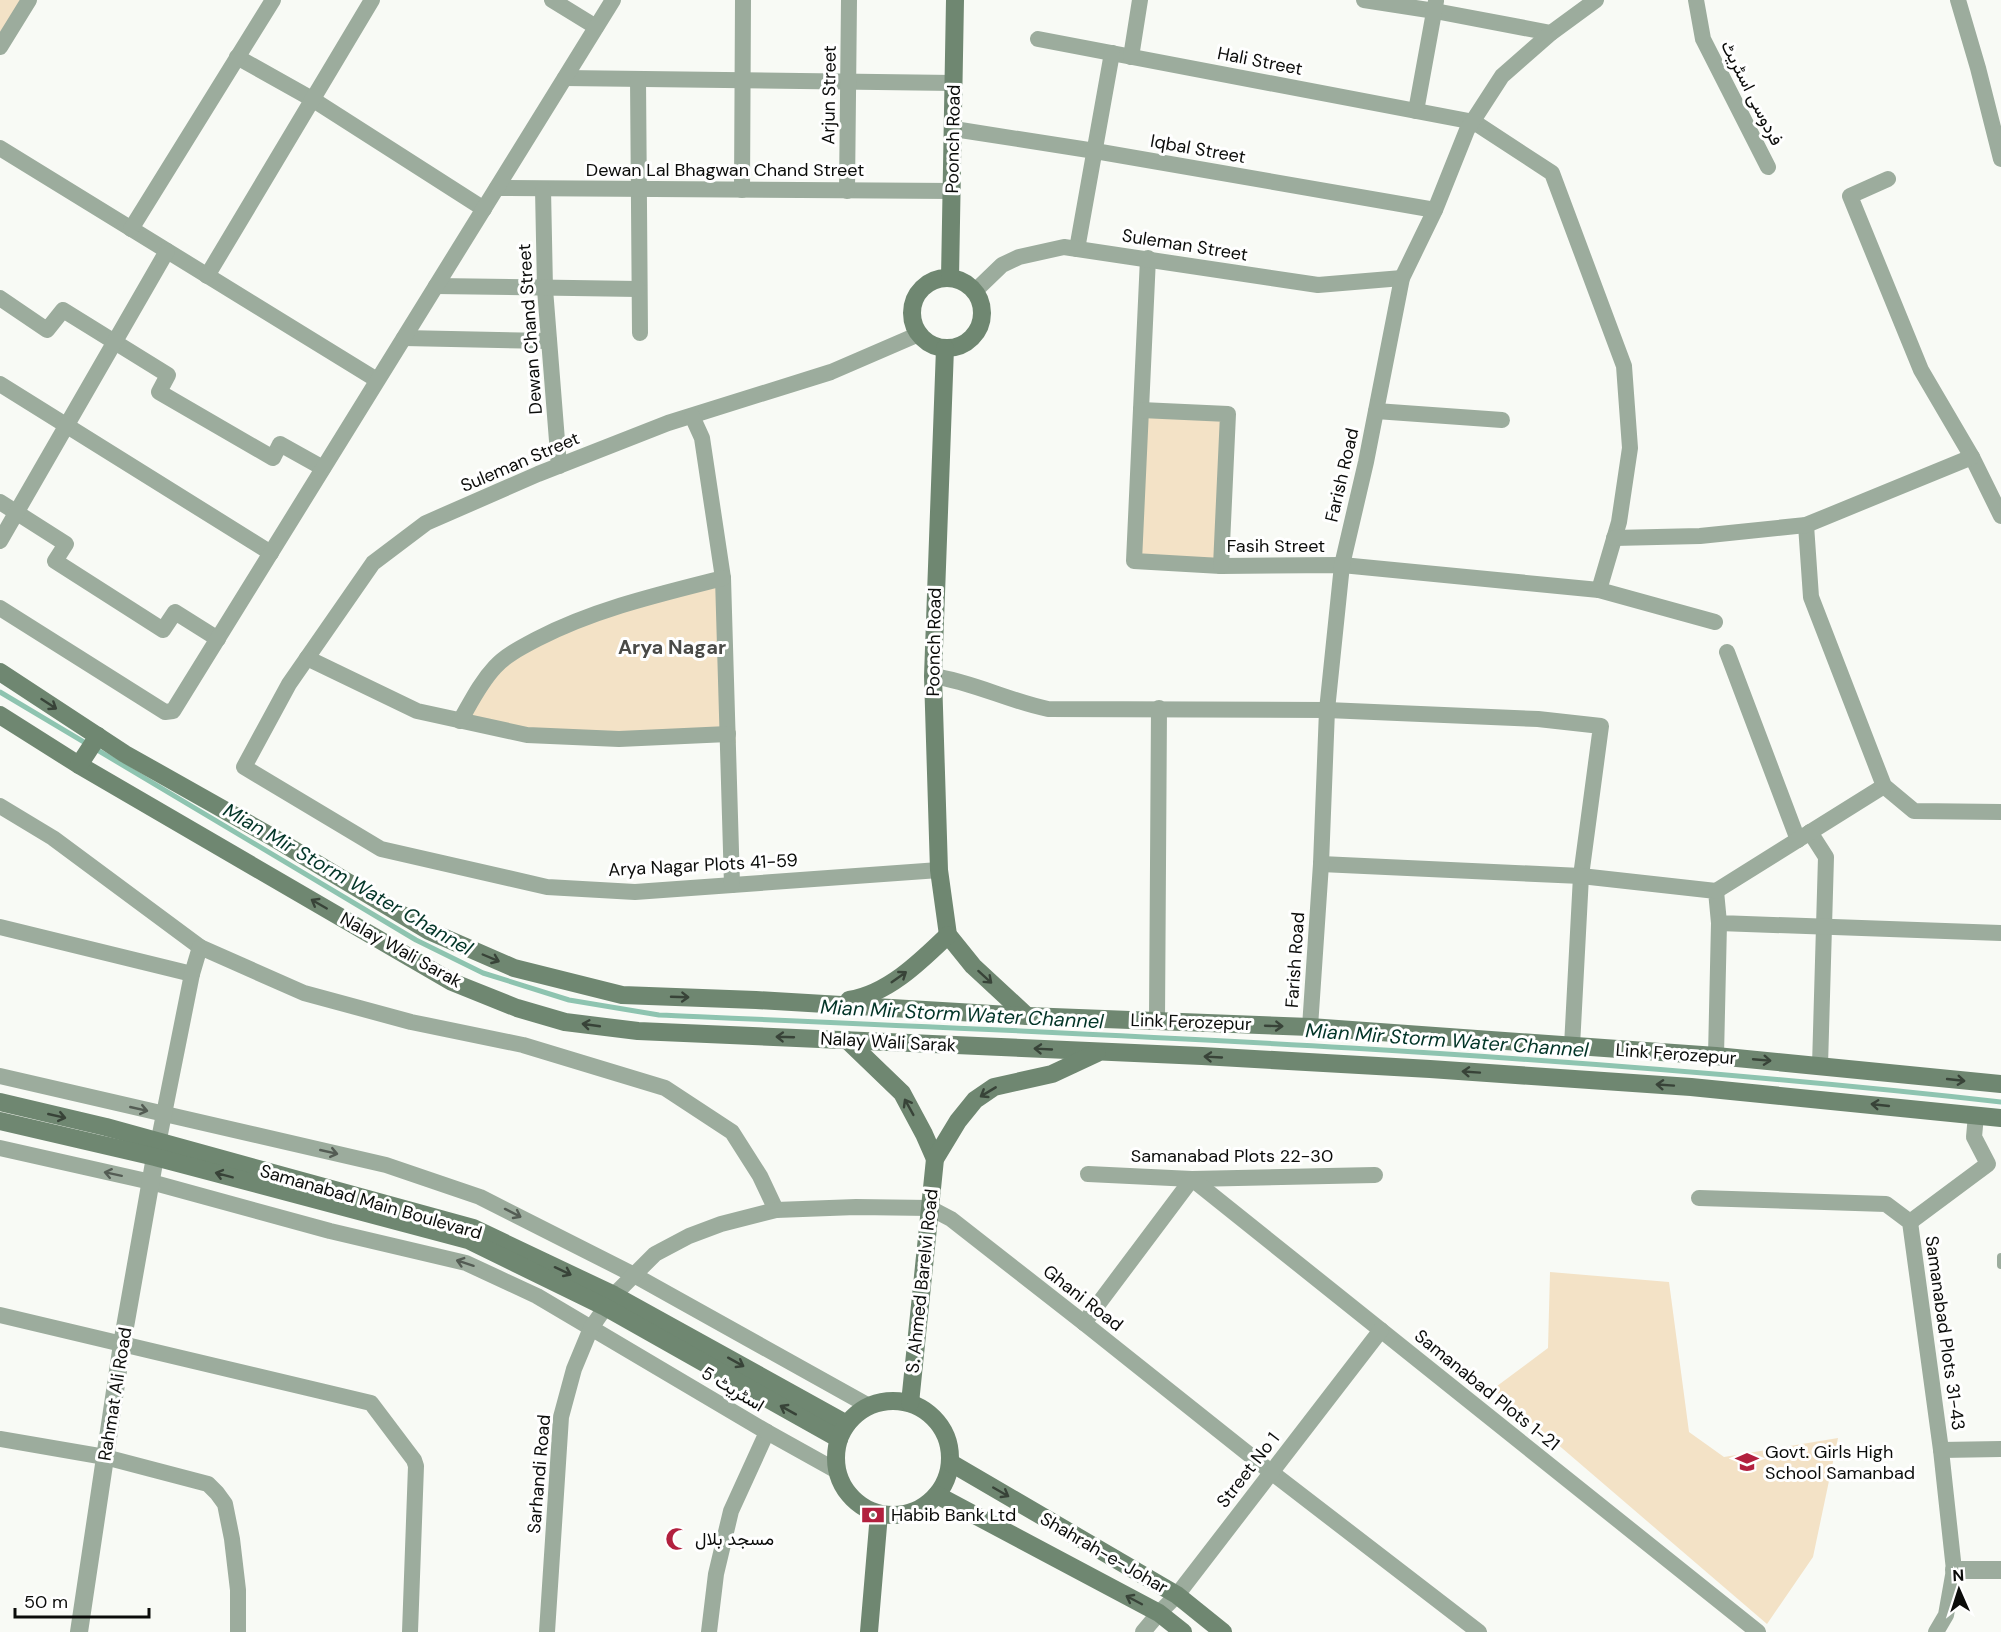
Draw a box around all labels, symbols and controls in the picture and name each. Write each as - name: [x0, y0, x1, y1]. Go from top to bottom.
- street label: فردوسی اسٹریٹ: [1715, 36, 1789, 150]
- street label: Hali Street: [1215, 41, 1305, 81]
- street label: Arjun Street: [816, 45, 842, 145]
- street label: Poonch Road: [940, 84, 966, 194]
- street label: Iqbal Street: [1148, 129, 1248, 169]
- street label: Dewan Lal Bhagwan Chand Street: [586, 158, 864, 182]
- street label: Suleman Street: [1120, 223, 1250, 267]
- street label: Dewan Chand Street: [512, 243, 548, 415]
- street label: Suleman Street: [457, 426, 583, 498]
- street label: Farish Road: [1320, 426, 1364, 524]
- street label: Fasih Street: [1227, 534, 1325, 558]
- street label: Poonch Road: [921, 587, 947, 697]
- district label: Arya Nagar: [618, 634, 726, 660]
- one-way arrow: [40, 698, 57, 710]
- water label: Mian Mir Storm Water Channel: [219, 797, 478, 961]
- street label: Arya Nagar Plots 41-59: [608, 848, 798, 882]
- one-way arrow: [311, 898, 328, 910]
- street label: Nalay Wali Sarak: [336, 907, 466, 993]
- street label: Farish Road: [1280, 911, 1310, 1009]
- one-way arrow: [481, 953, 499, 964]
- one-way arrow: [977, 970, 992, 984]
- one-way arrow: [890, 971, 907, 983]
- one-way arrow: [670, 992, 690, 1003]
- water label: Mian Mir Storm Water Channel: [820, 994, 1105, 1034]
- street label: Link Ferozepur: [1130, 1008, 1252, 1036]
- water label: Mian Mir Storm Water Channel: [1305, 1017, 1590, 1063]
- one-way arrow: [581, 1019, 601, 1030]
- one-way arrow: [1264, 1020, 1284, 1031]
- street label: Nalay Wali Sarak: [820, 1026, 956, 1058]
- one-way arrow: [776, 1032, 796, 1043]
- street label: Link Ferozepur: [1615, 1038, 1738, 1070]
- one-way arrow: [1033, 1043, 1053, 1054]
- one-way arrow: [1204, 1051, 1223, 1062]
- one-way arrow: [1751, 1055, 1771, 1066]
- one-way arrow: [1461, 1066, 1481, 1077]
- one-way arrow: [1945, 1075, 1965, 1086]
- one-way arrow: [1656, 1079, 1676, 1090]
- one-way arrow: [980, 1086, 997, 1098]
- one-way arrow: [903, 1098, 914, 1116]
- one-way arrow: [1871, 1099, 1891, 1110]
- one-way arrow: [129, 1104, 148, 1116]
- one-way arrow: [47, 1110, 66, 1122]
- street label: Samanabad Plots 22-30: [1131, 1144, 1333, 1168]
- one-way arrow: [319, 1147, 338, 1159]
- street label: Samanabad Main Boulevard: [257, 1159, 485, 1245]
- one-way arrow: [104, 1168, 123, 1179]
- one-way arrow: [215, 1169, 234, 1180]
- street label: S. Ahmed Barelvi Road: [900, 1188, 944, 1374]
- one-way arrow: [504, 1208, 522, 1220]
- street label: Samanabad Plots 31-43: [1919, 1234, 1971, 1432]
- one-way arrow: [456, 1257, 474, 1268]
- street label: Ghani Road: [1038, 1259, 1128, 1337]
- one-way arrow: [554, 1265, 572, 1277]
- street label: Samanabad Plots 1-21: [1409, 1324, 1565, 1456]
- street label: Rahmat Ali Road: [93, 1325, 137, 1463]
- one-way arrow: [726, 1357, 744, 1368]
- street label: اسٹریٹ 5: [697, 1361, 769, 1417]
- one-way arrow: [780, 1404, 797, 1416]
- street label: Sarhandi Road: [522, 1413, 556, 1535]
- street label: Street No 1: [1211, 1427, 1285, 1513]
- place label: Govt. Girls High School Samanbad: [1765, 1440, 1915, 1485]
- school or university icon: Govt. Girls High School Samanbad: [1734, 1449, 1760, 1475]
- one-way arrow: [992, 1487, 1009, 1499]
- bank icon: Habib Bank Ltd: [860, 1502, 886, 1528]
- place label: Habib Bank Ltd: [891, 1503, 1016, 1527]
- street label: Shahrah-e-Johar: [1036, 1507, 1173, 1600]
- mosque icon: مسجد بلال: [664, 1526, 690, 1552]
- place label: مسجد بلال: [695, 1527, 774, 1551]
- north arrow: [1929, 1560, 1989, 1620]
- text: N: [1952, 1565, 1965, 1586]
- scale bar: [15, 1581, 148, 1619]
- text: 50 m: [24, 1590, 68, 1614]
- one-way arrow: [1126, 1594, 1144, 1605]

